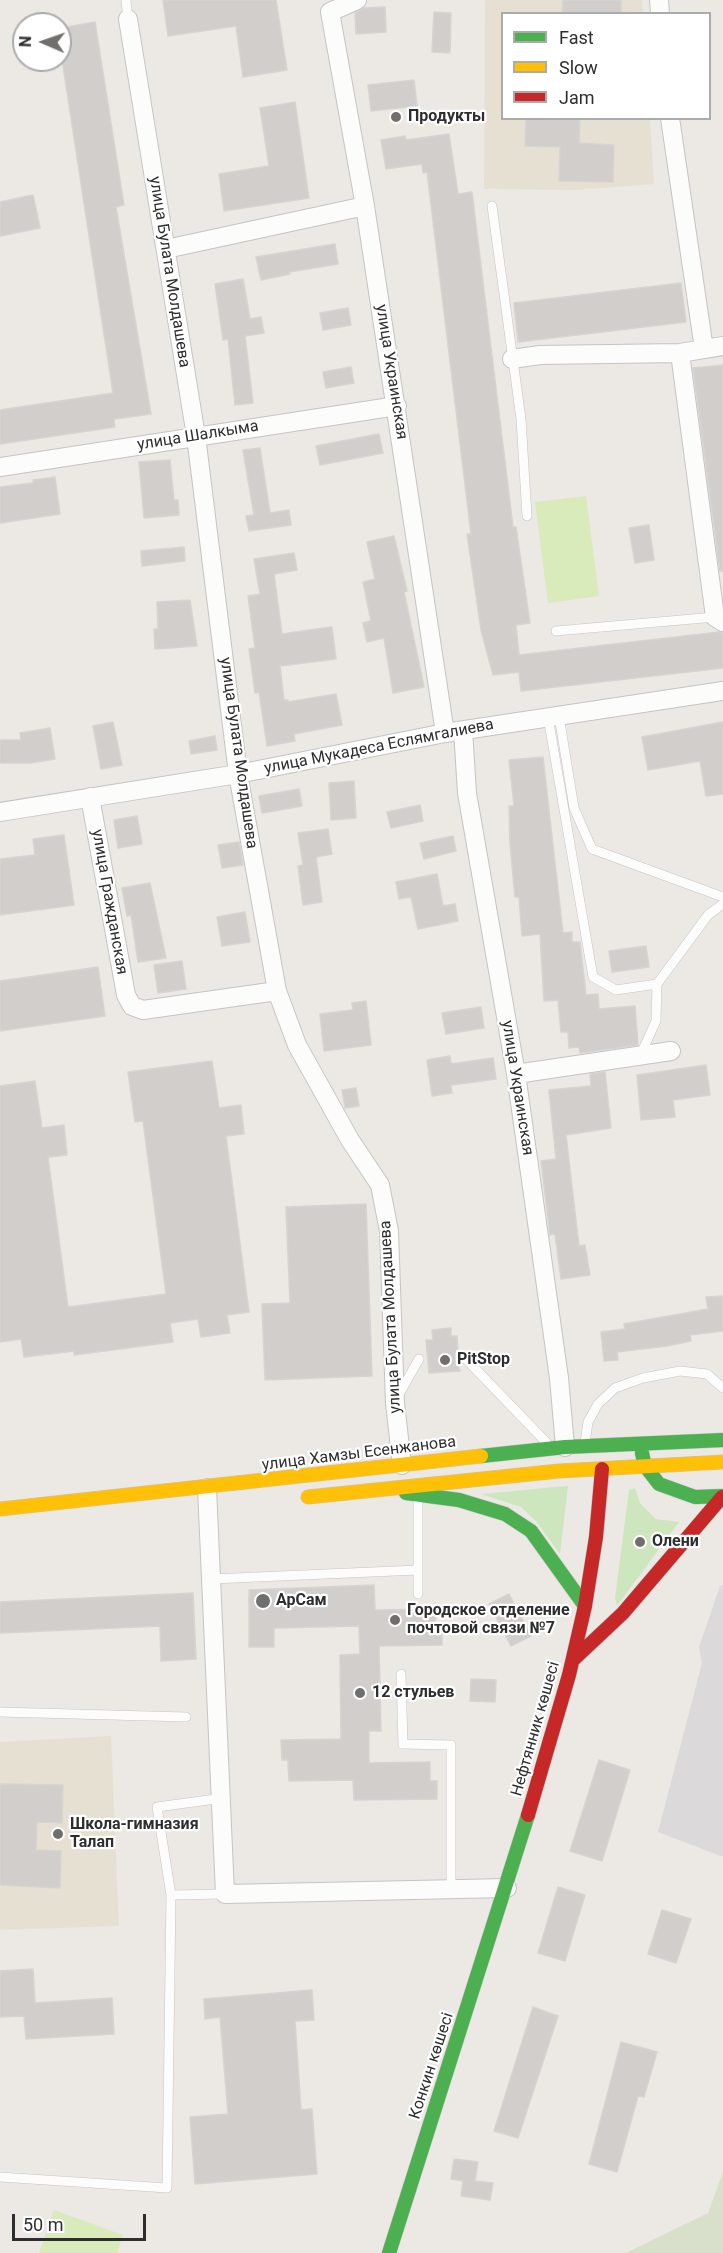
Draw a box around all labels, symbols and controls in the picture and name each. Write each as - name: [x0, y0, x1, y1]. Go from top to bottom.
- north arrow: [12, 12, 72, 72]
- legend: [501, 12, 711, 120]
- text: Fast: [559, 27, 594, 48]
- text: N: [16, 35, 35, 47]
- text: Slow: [559, 57, 598, 78]
- text: Jam: [559, 87, 595, 108]
- place label: Продукты: [408, 107, 485, 127]
- marker: Продукты: [389, 110, 403, 124]
- street label: улица Булата Молдашева: [144, 175, 194, 369]
- street label: улица Украинская: [371, 303, 411, 441]
- street label: улица Шалкыма: [136, 417, 260, 455]
- street label: улица Булата Молдашева: [215, 656, 261, 850]
- street label: улица Мукадеса Еслямгалиева: [263, 715, 495, 779]
- street label: улица Гражданская: [87, 828, 131, 976]
- street label: улица Украинская: [497, 1019, 537, 1157]
- street label: улица Булата Молдашева: [376, 1220, 406, 1414]
- place label: PitStop: [457, 1350, 510, 1370]
- marker: PitStop: [438, 1353, 452, 1367]
- street label: улица Хамзы Есенжанова: [261, 1433, 457, 1475]
- place label: Олени: [652, 1532, 699, 1552]
- marker: Олени: [633, 1535, 647, 1549]
- place label: АрСам: [276, 1591, 327, 1611]
- marker: АрСам: [254, 1592, 272, 1610]
- place label: Городское отделение почтовой связи №7: [407, 1601, 570, 1639]
- marker: Городское отделение почтовой связи №7: [388, 1613, 402, 1627]
- street label: Нефтянник көшесі: [508, 1660, 564, 1798]
- place label: 12 стульев: [372, 1683, 454, 1703]
- marker: 12 стульев: [353, 1686, 367, 1700]
- place label: Школа-гимназия Талап: [70, 1815, 199, 1853]
- marker: Школа-гимназия Талап: [51, 1827, 65, 1841]
- street label: Конкин көшесі: [406, 2010, 458, 2122]
- scale bar: [15, 2202, 148, 2240]
- text: 50 m: [23, 2214, 63, 2235]

